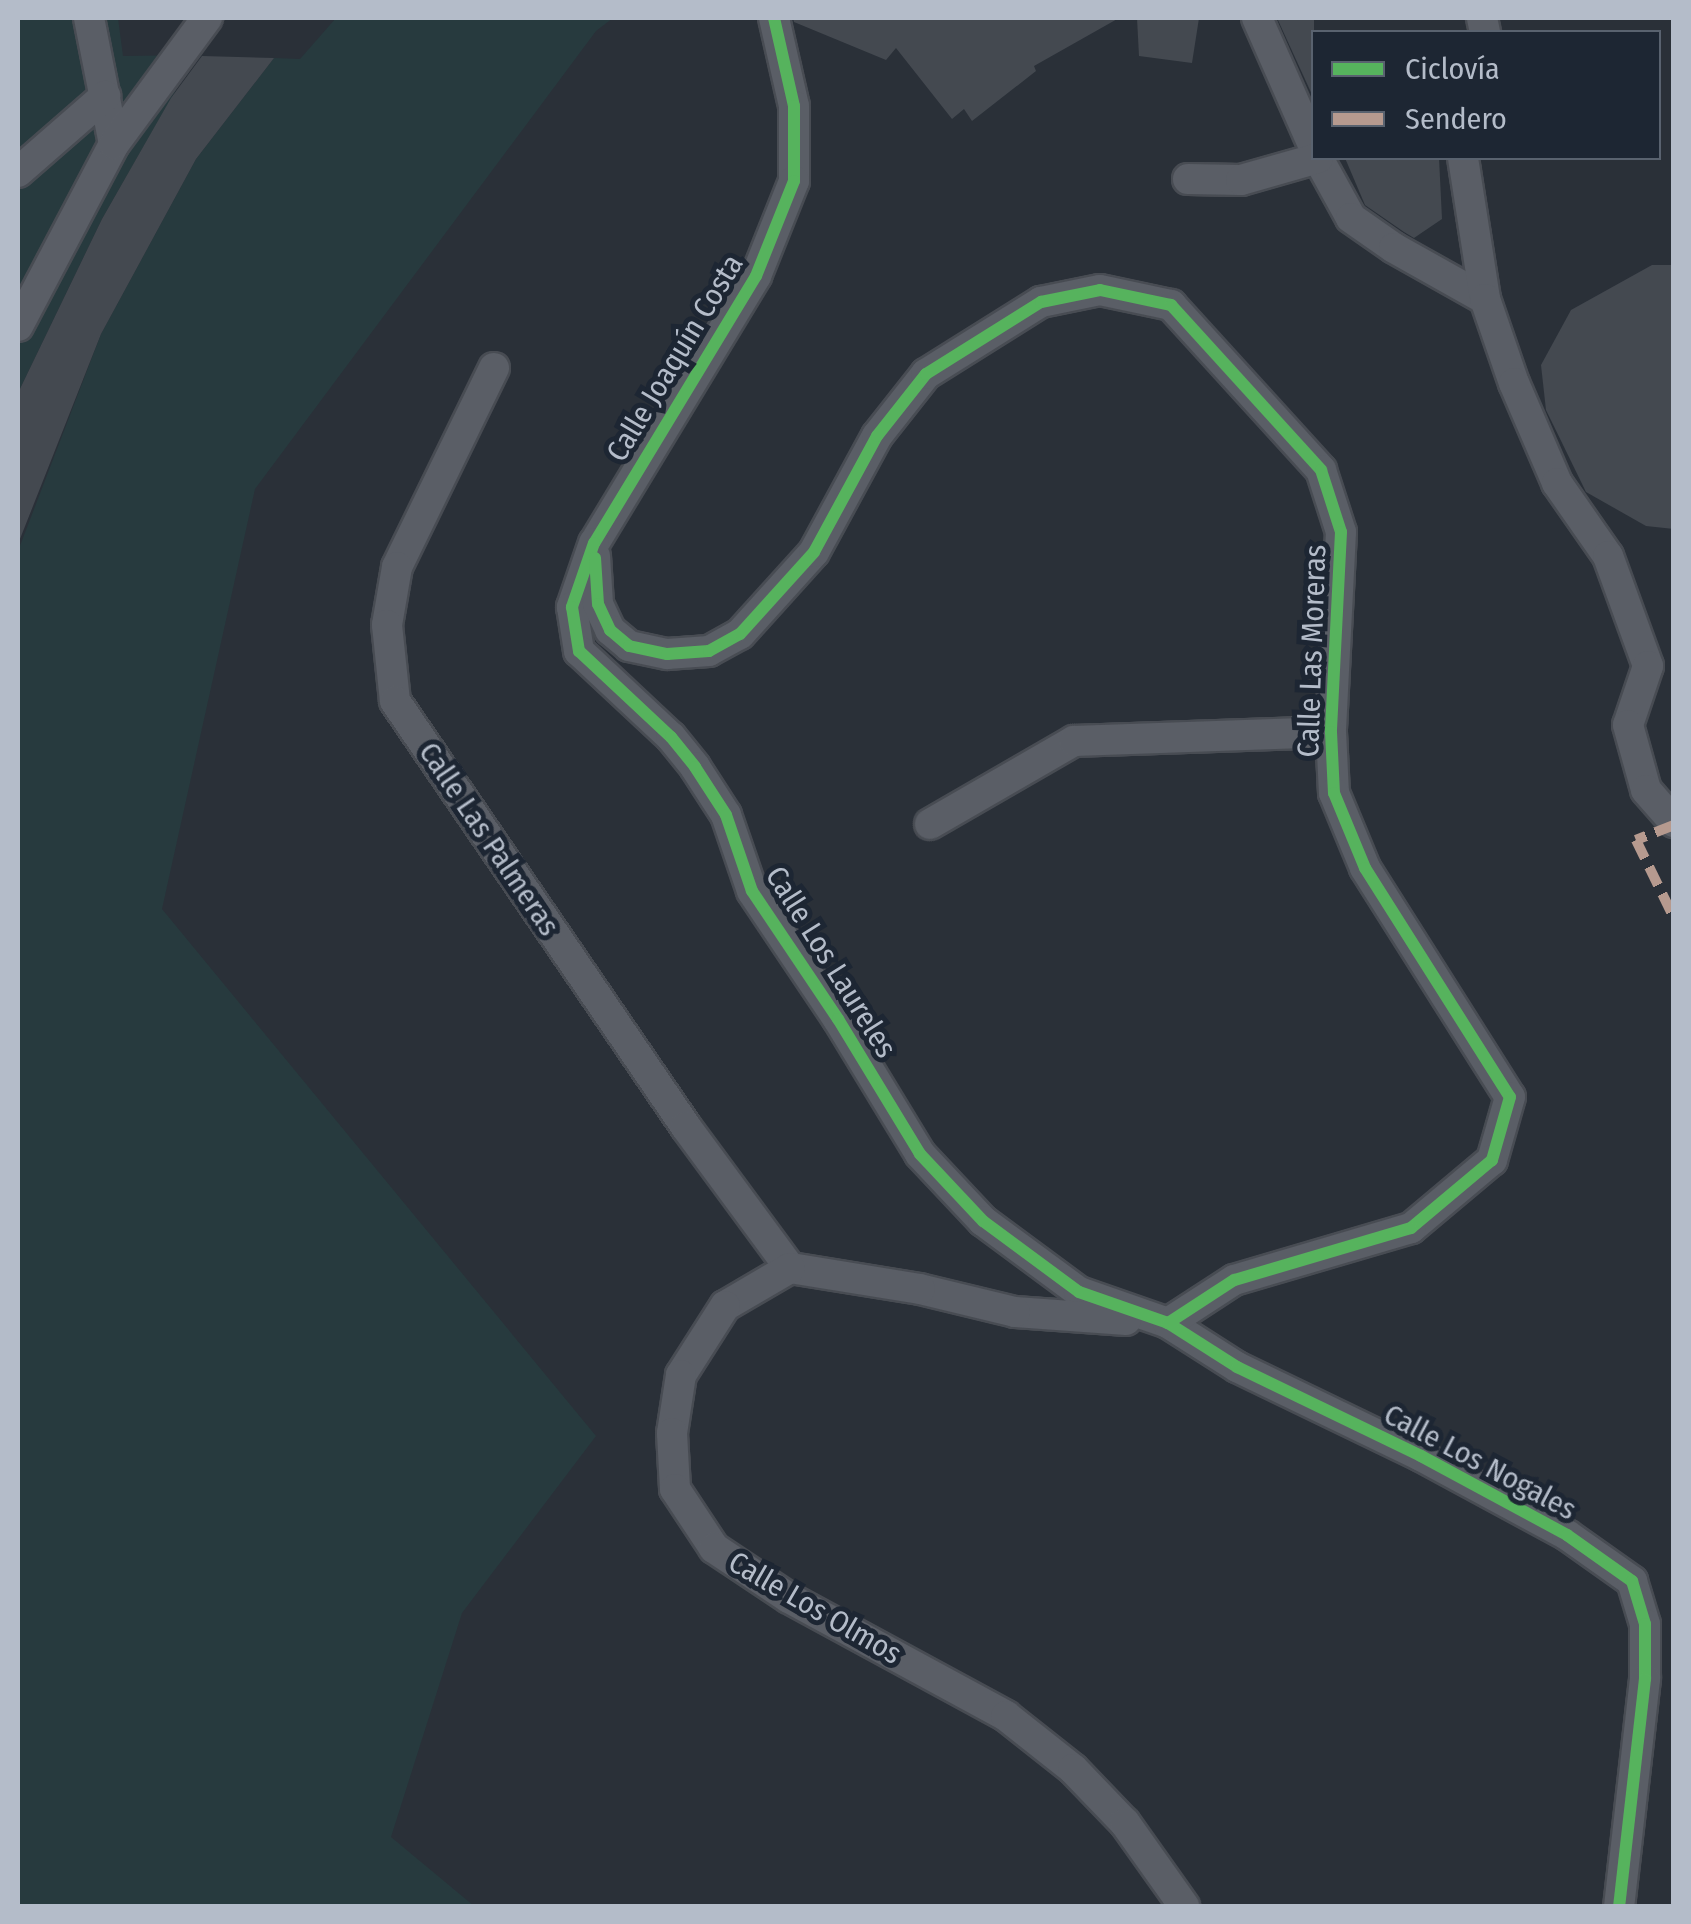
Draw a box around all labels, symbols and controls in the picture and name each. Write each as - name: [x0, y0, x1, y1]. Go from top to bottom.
- legend: [1311, 30, 1661, 160]
- text: Ciclovía: [1405, 51, 1500, 87]
- text: Sendero: [1405, 101, 1507, 137]
- street label: Calle Joaquín Costa: [599, 248, 751, 468]
- street label: Calle Las Moreras: [1290, 544, 1334, 758]
- street label: Calle Las Palmeras: [411, 735, 567, 943]
- street label: Calle Los Laureles: [758, 860, 904, 1064]
- street label: Calle Los Nogales: [1378, 1396, 1582, 1528]
- street label: Calle Los Olmos: [722, 1544, 908, 1672]

